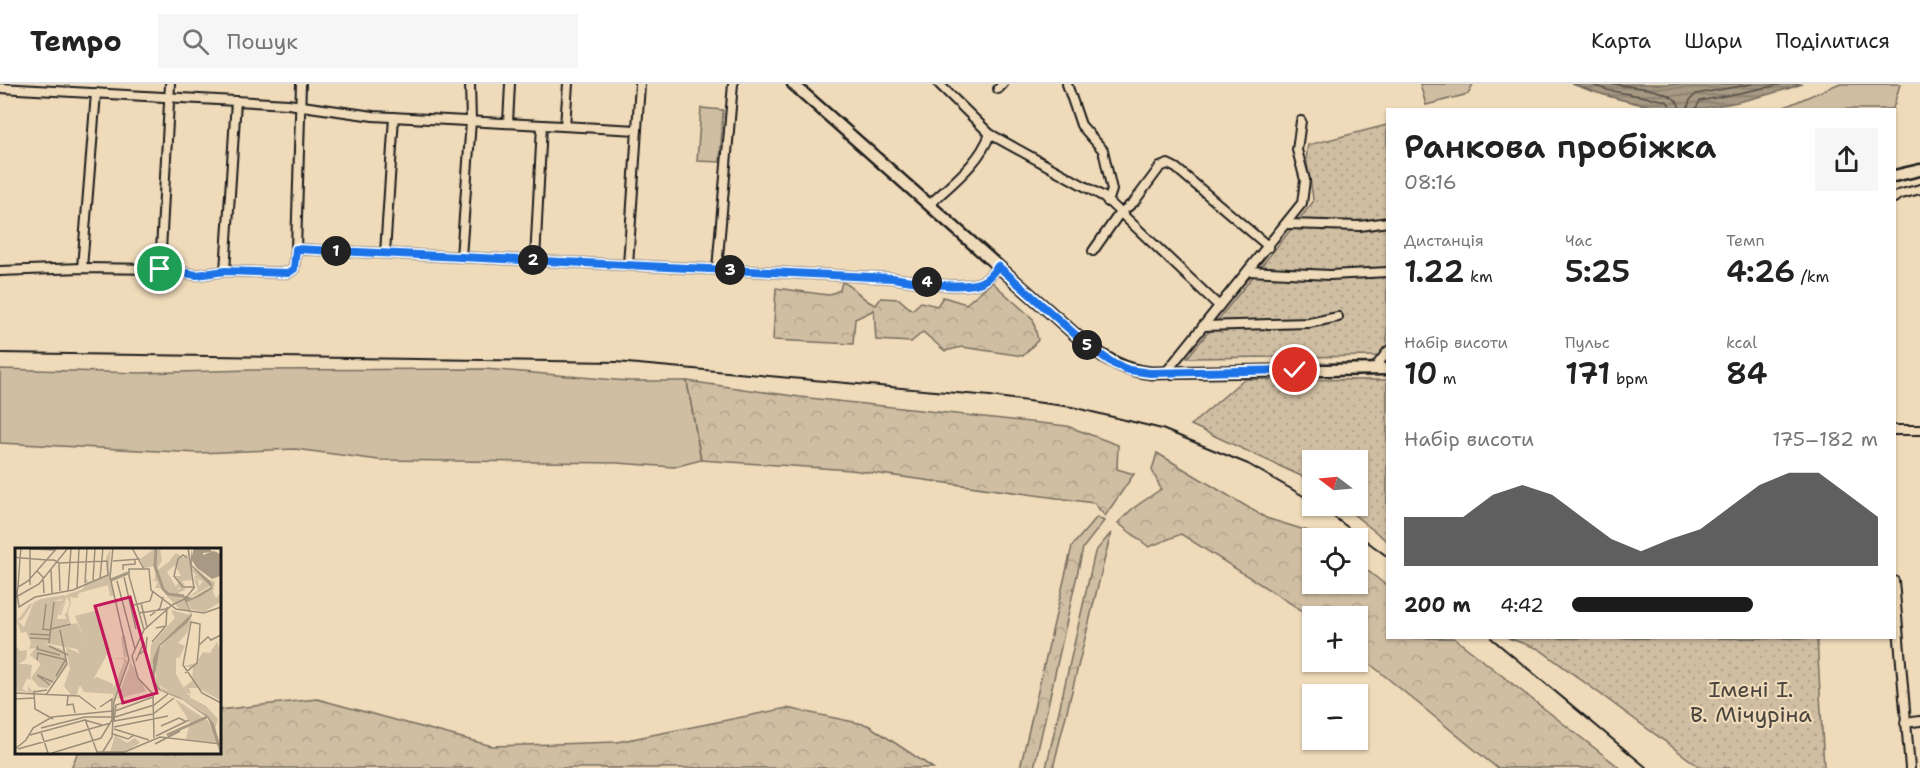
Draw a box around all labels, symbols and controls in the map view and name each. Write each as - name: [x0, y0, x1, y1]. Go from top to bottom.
- search box: [158, 14, 578, 68]
- text: Tempo: [30, 22, 122, 60]
- icon: search: [179, 25, 212, 58]
- text: Пошук: [227, 27, 298, 56]
- text: Карта: [1591, 27, 1651, 55]
- text: Шари: [1684, 27, 1742, 55]
- text: Поділитися: [1775, 27, 1890, 55]
- text: Ранкова пробіжка: [1404, 124, 1716, 169]
- button: share: [1815, 128, 1878, 191]
- text: 08:16: [1404, 169, 1457, 195]
- text: Дистанція: [1404, 230, 1484, 251]
- text: Час: [1565, 230, 1593, 251]
- text: Темп: [1726, 230, 1765, 251]
- pin: 1: [321, 236, 351, 266]
- text: 1: [332, 240, 340, 261]
- pin: [134, 243, 185, 294]
- pin: 2: [518, 245, 548, 275]
- text: 2: [527, 249, 539, 270]
- text: 1.22: [1404, 251, 1465, 292]
- text: 5:25: [1565, 251, 1630, 292]
- text: 4:26: [1726, 251, 1795, 292]
- icon: arrive: [143, 252, 176, 285]
- pin: 3: [715, 255, 745, 285]
- text: 3: [724, 259, 736, 280]
- text: km: [1465, 266, 1493, 287]
- text: /km: [1795, 266, 1829, 287]
- pin: 4: [912, 267, 942, 297]
- text: 4: [921, 271, 933, 292]
- pin: 5: [1072, 330, 1102, 360]
- text: Набір висоти: [1404, 332, 1508, 353]
- text: Пульс: [1565, 332, 1610, 353]
- text: kcal: [1726, 332, 1757, 353]
- text: 5: [1082, 334, 1092, 355]
- pin: [1269, 344, 1320, 395]
- icon: check: [1278, 353, 1311, 386]
- text: 10: [1404, 353, 1437, 394]
- text: 171: [1565, 353, 1610, 394]
- text: 84: [1726, 353, 1767, 394]
- text: m: [1437, 368, 1457, 389]
- text: bpm: [1610, 368, 1648, 389]
- text: Набір висоти: [1404, 426, 1534, 452]
- text: 175–182 m: [1772, 426, 1878, 452]
- north arrow: [1302, 450, 1368, 516]
- map controls: [1302, 450, 1368, 750]
- button: locate: [1302, 528, 1368, 594]
- inset map: [15, 548, 220, 753]
- text: 200 m: [1404, 592, 1471, 618]
- text: 4:42: [1500, 592, 1544, 618]
- button: +: [1302, 606, 1368, 672]
- park label: Імені І. В. Мічуріна: [1690, 675, 1812, 729]
- button: −: [1302, 684, 1368, 750]

